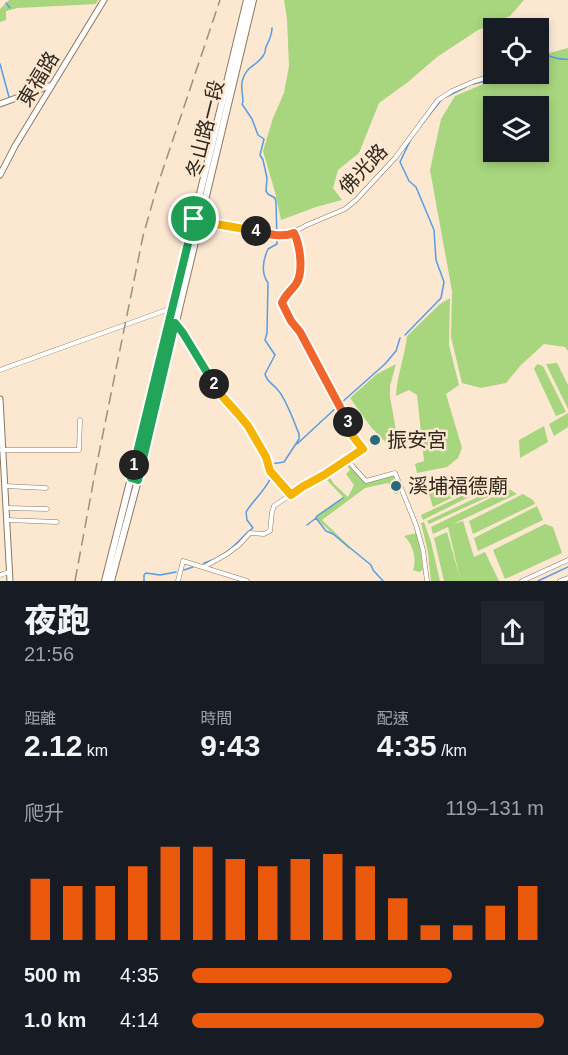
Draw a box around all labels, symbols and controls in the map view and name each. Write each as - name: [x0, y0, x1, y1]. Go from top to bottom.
- map controls: [483, 18, 549, 162]
- button: locate: [483, 18, 549, 84]
- street label: 東福路: [13, 48, 63, 110]
- street label: 冬山路一段: [182, 78, 228, 180]
- button: layers: [483, 96, 549, 162]
- street label: 佛光路: [334, 140, 392, 198]
- pin: [168, 193, 219, 244]
- icon: arrive: [177, 202, 210, 235]
- pin: 4: [241, 216, 271, 246]
- text: 4: [252, 222, 260, 239]
- pin: 2: [199, 369, 229, 399]
- text: 2: [210, 375, 218, 392]
- pin: 3: [333, 407, 363, 437]
- text: 3: [344, 413, 352, 430]
- place label: 振安宮: [387, 429, 447, 451]
- marker: 振安宮: [368, 433, 382, 447]
- pin: 1: [119, 450, 149, 480]
- text: 1: [130, 456, 138, 473]
- place label: 溪埔福德廟: [408, 475, 508, 497]
- marker: 溪埔福德廟: [389, 479, 403, 493]
- button: share: [481, 601, 544, 664]
- text: 夜跑: [24, 602, 90, 639]
- text: 21:56: [24, 643, 74, 665]
- text: 距離: [24, 710, 56, 727]
- text: 時間: [200, 710, 232, 727]
- text: 配速: [377, 710, 409, 727]
- text: 2.12: [24, 729, 82, 762]
- text: 9:43: [200, 729, 260, 762]
- text: 4:35: [377, 729, 437, 762]
- text: km: [82, 742, 108, 759]
- text: /km: [437, 742, 467, 759]
- text: 119–131 m: [445, 797, 544, 819]
- text: 爬升: [24, 802, 64, 824]
- text: 500 m: [24, 964, 81, 986]
- text: 4:35: [120, 964, 159, 986]
- text: 1.0 km: [24, 1009, 86, 1031]
- text: 4:14: [120, 1009, 159, 1031]

